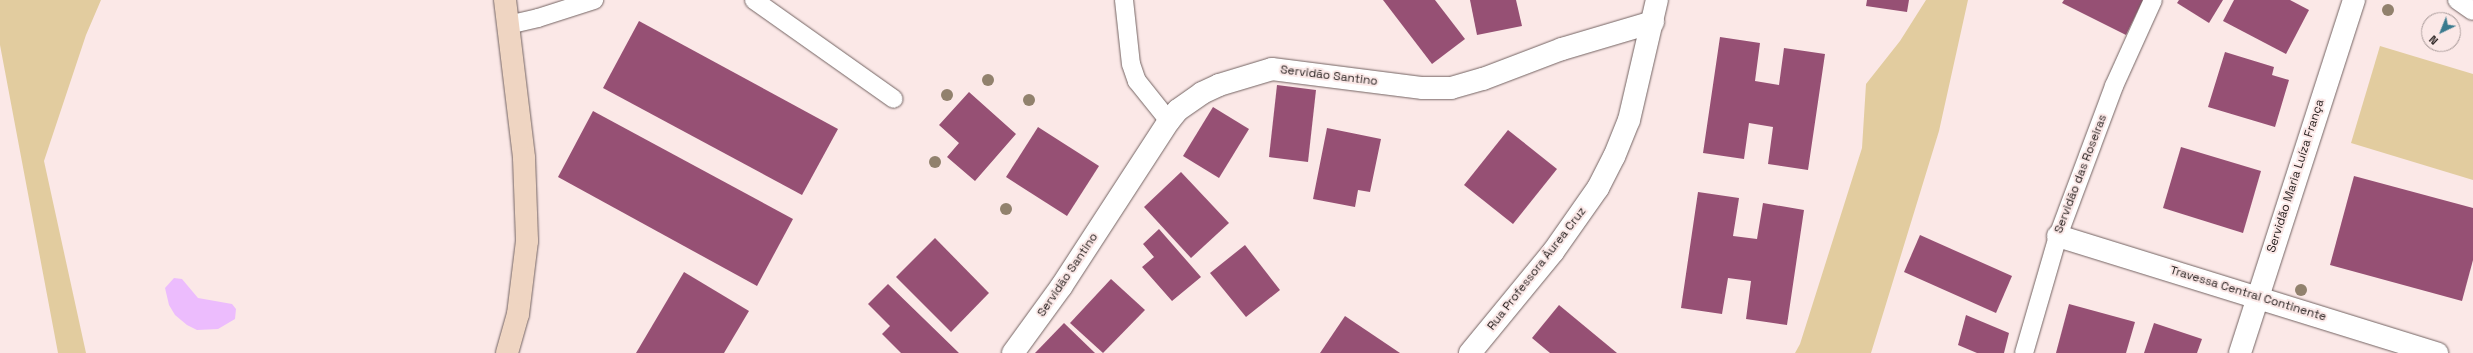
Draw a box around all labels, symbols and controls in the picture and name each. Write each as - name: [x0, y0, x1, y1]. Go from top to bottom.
- north arrow: [2421, 12, 2461, 52]
- text: N: [2426, 32, 2441, 48]
- street label: Servidão Santino: [1279, 63, 1379, 89]
- street label: Servidão Maria Luíza França: [2264, 98, 2328, 254]
- street label: Servidão das Roseiras: [2052, 113, 2110, 235]
- street label: Rua Professora Áurea Cruz: [1484, 205, 1590, 333]
- street label: Servidão Santino: [1035, 230, 1101, 320]
- street label: Travessa Central Continente: [2168, 263, 2328, 325]

